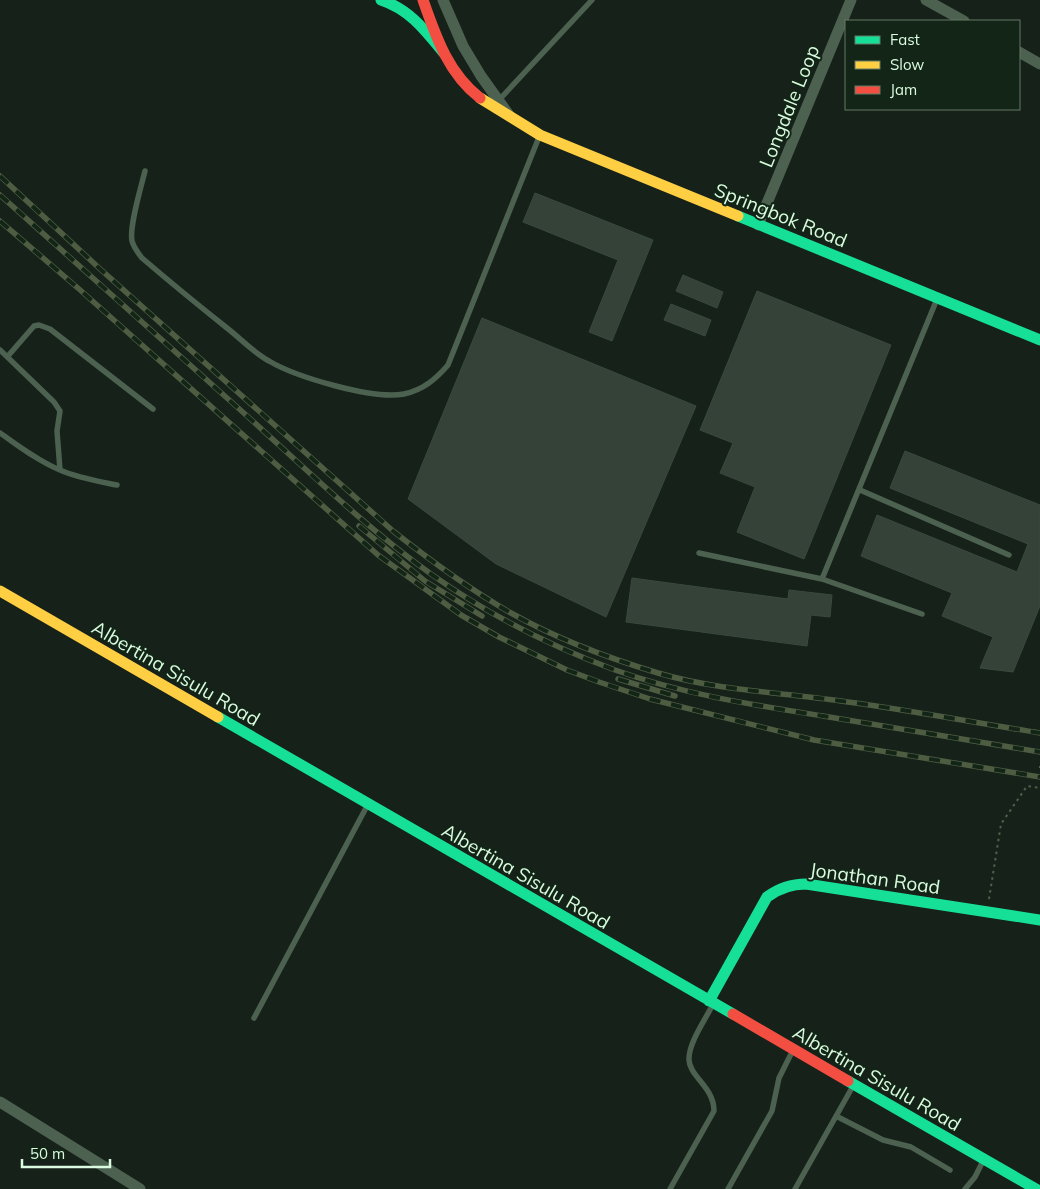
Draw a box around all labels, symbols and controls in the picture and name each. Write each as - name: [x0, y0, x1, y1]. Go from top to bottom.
- legend: [845, 20, 1020, 110]
- text: Fast: [890, 30, 920, 49]
- street label: Longdale Loop: [754, 41, 824, 171]
- text: Slow: [890, 55, 924, 74]
- text: Jam: [890, 80, 917, 99]
- street label: Springbok Road: [711, 177, 851, 253]
- street label: Albertina Sisulu Road: [88, 615, 264, 731]
- street label: Albertina Sisulu Road: [438, 818, 614, 934]
- street label: Jonathan Road: [808, 857, 942, 899]
- street label: Albertina Sisulu Road: [789, 1020, 965, 1136]
- scale bar: [22, 1136, 110, 1168]
- text: 50 m: [30, 1144, 65, 1163]

